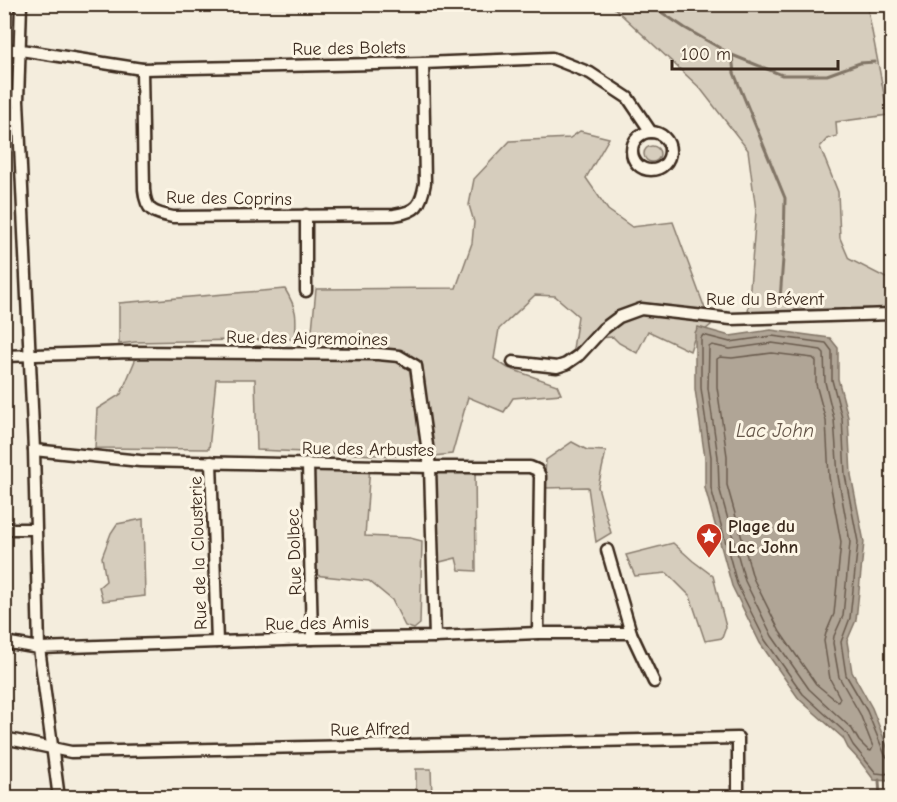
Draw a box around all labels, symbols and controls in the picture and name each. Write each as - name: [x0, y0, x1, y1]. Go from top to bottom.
- scale bar: [672, 33, 838, 71]
- street label: Rue des Bolets: [292, 37, 406, 60]
- text: 100 m: [681, 44, 731, 65]
- street label: Rue des Coprins: [166, 187, 292, 210]
- street label: Rue du Brévent: [706, 289, 825, 310]
- street label: Rue des Aigremoines: [226, 327, 388, 350]
- water label: Lac John: [736, 419, 814, 442]
- street label: Rue des Arbustes: [302, 438, 434, 461]
- street label: Rue de la Clousterie: [185, 476, 212, 630]
- street label: Rue Dolbec: [282, 508, 307, 596]
- place label: Plage du Lac John: [728, 516, 798, 558]
- place icon: Plage du Lac John: [694, 521, 724, 559]
- street label: Rue des Amis: [265, 612, 369, 635]
- street label: Rue Alfred: [330, 718, 410, 741]

